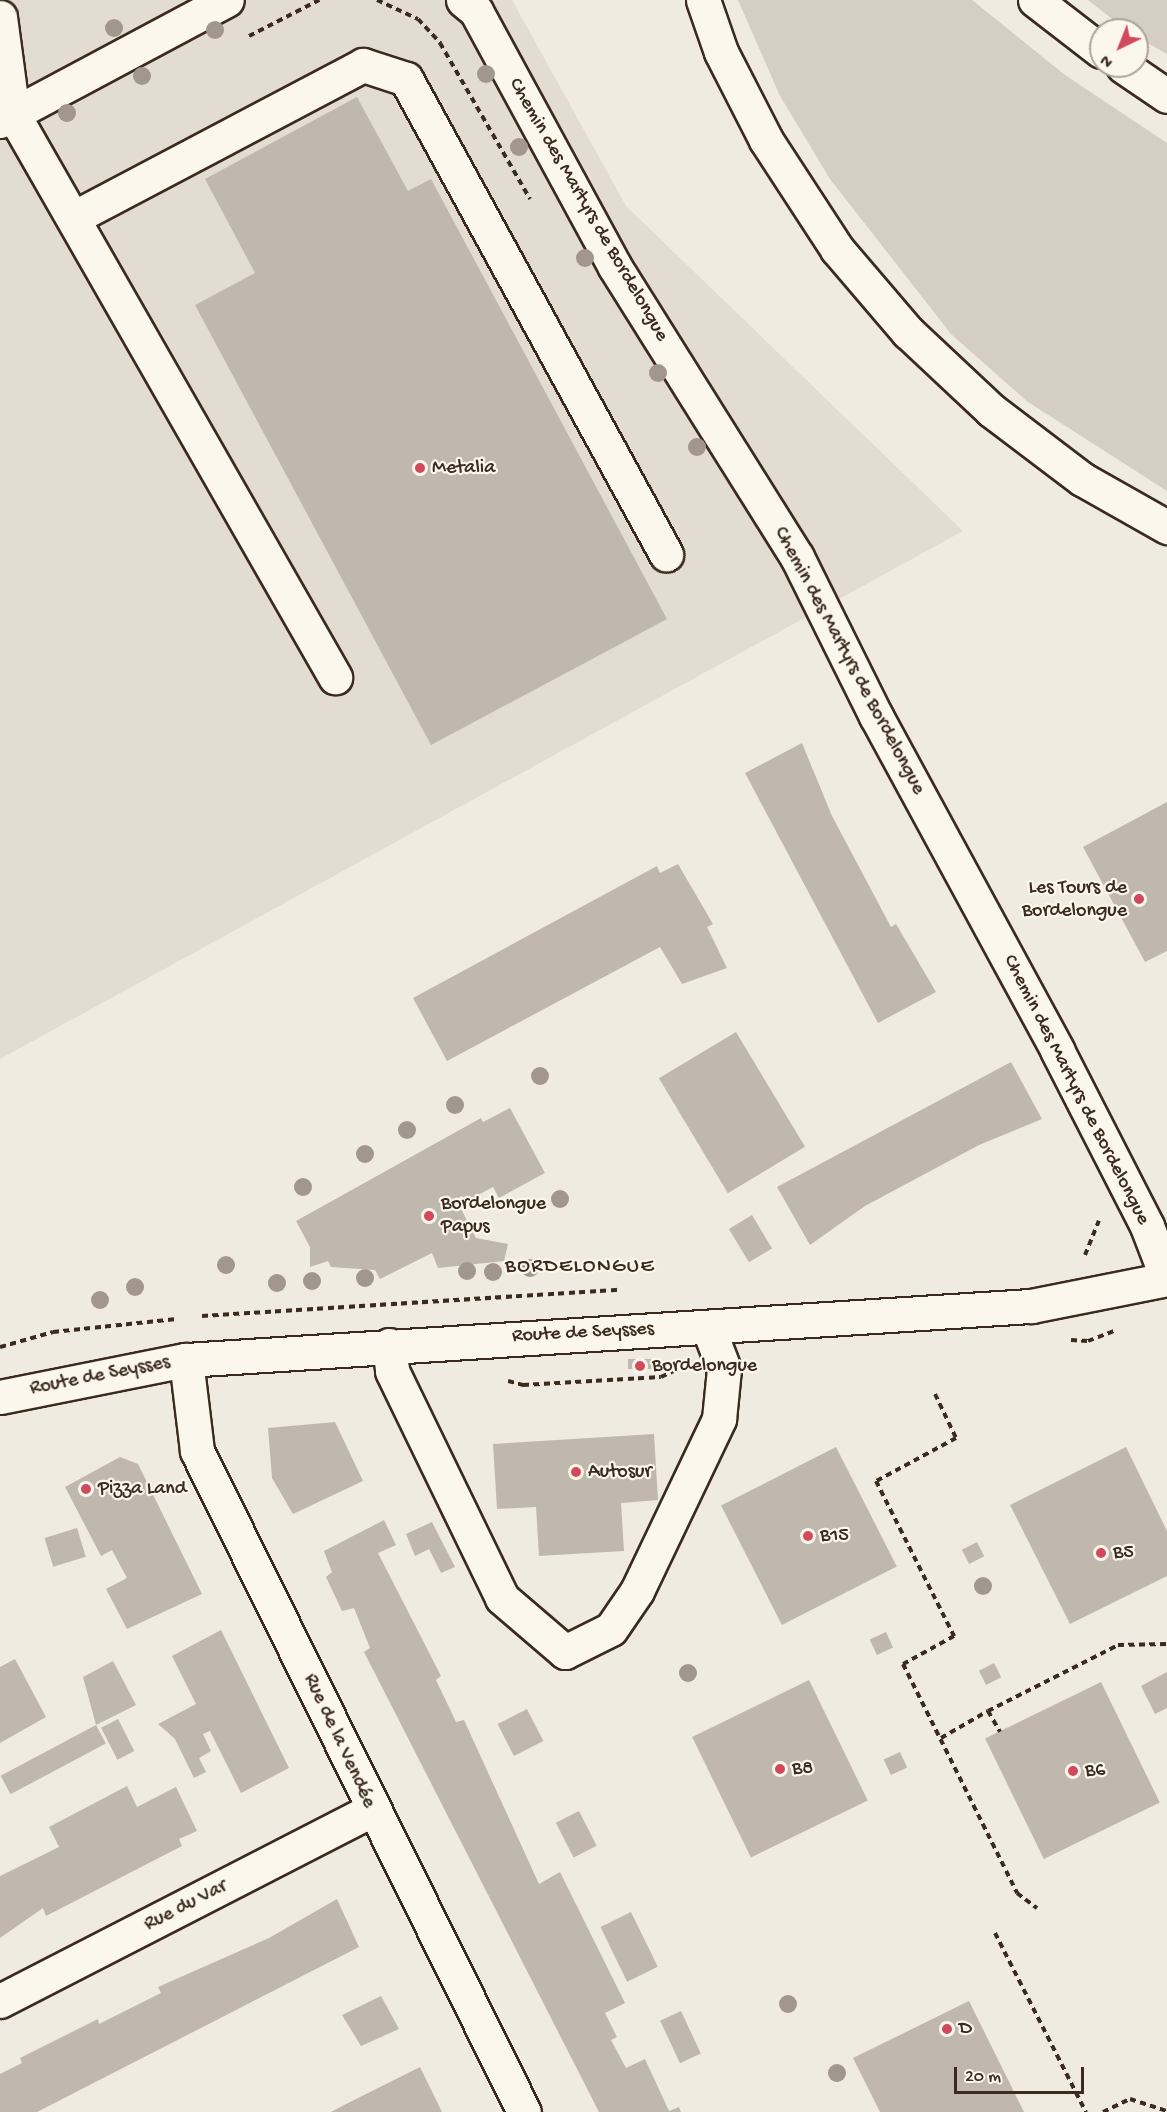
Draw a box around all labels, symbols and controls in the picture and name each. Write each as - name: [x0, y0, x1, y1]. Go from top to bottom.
- north arrow: [1089, 18, 1149, 78]
- text: N: [1097, 50, 1118, 71]
- street label: Chemin des Martyrs de Bordelongue: [503, 74, 673, 346]
- place label: Metalia: [432, 456, 495, 480]
- marker: Metalia: [413, 461, 427, 475]
- street label: Chemin des Martyrs de Bordelongue: [768, 523, 930, 799]
- place label: Les Tours de Bordelongue: [1022, 876, 1127, 923]
- marker: Les Tours de Bordelongue: [1132, 892, 1146, 906]
- street label: Chemin des Martyrs de Bordelongue: [997, 951, 1155, 1229]
- place label: Bordelongue Papus: [441, 1192, 546, 1239]
- marker: Bordelongue Papus: [422, 1209, 436, 1223]
- district label: BORDELONGUE: [505, 1255, 655, 1281]
- street label: Route de Seysses: [511, 1317, 655, 1349]
- street label: Route de Seysses: [28, 1351, 172, 1401]
- place label: Bordelongue: [652, 1354, 757, 1378]
- marker: Bordelongue: [633, 1359, 647, 1373]
- place label: Autosur: [588, 1460, 652, 1484]
- marker: Autosur: [569, 1465, 583, 1479]
- place label: Pizza Land: [98, 1477, 186, 1501]
- marker: Pizza Land: [79, 1482, 93, 1496]
- place label: B15: [820, 1524, 849, 1548]
- marker: B15: [801, 1529, 815, 1543]
- place label: B5: [1113, 1541, 1134, 1565]
- marker: B5: [1094, 1546, 1108, 1560]
- street label: Rue de la Vendée: [297, 1670, 381, 1812]
- place label: B8: [792, 1757, 813, 1781]
- place label: B6: [1085, 1759, 1105, 1783]
- marker: B8: [773, 1762, 787, 1776]
- marker: B6: [1066, 1764, 1080, 1778]
- street label: Rue du Var: [140, 1875, 232, 1937]
- place label: D: [959, 2017, 972, 2041]
- marker: D: [940, 2022, 954, 2036]
- scale bar: [957, 2055, 1088, 2093]
- text: 20 m: [965, 2067, 1001, 2088]

